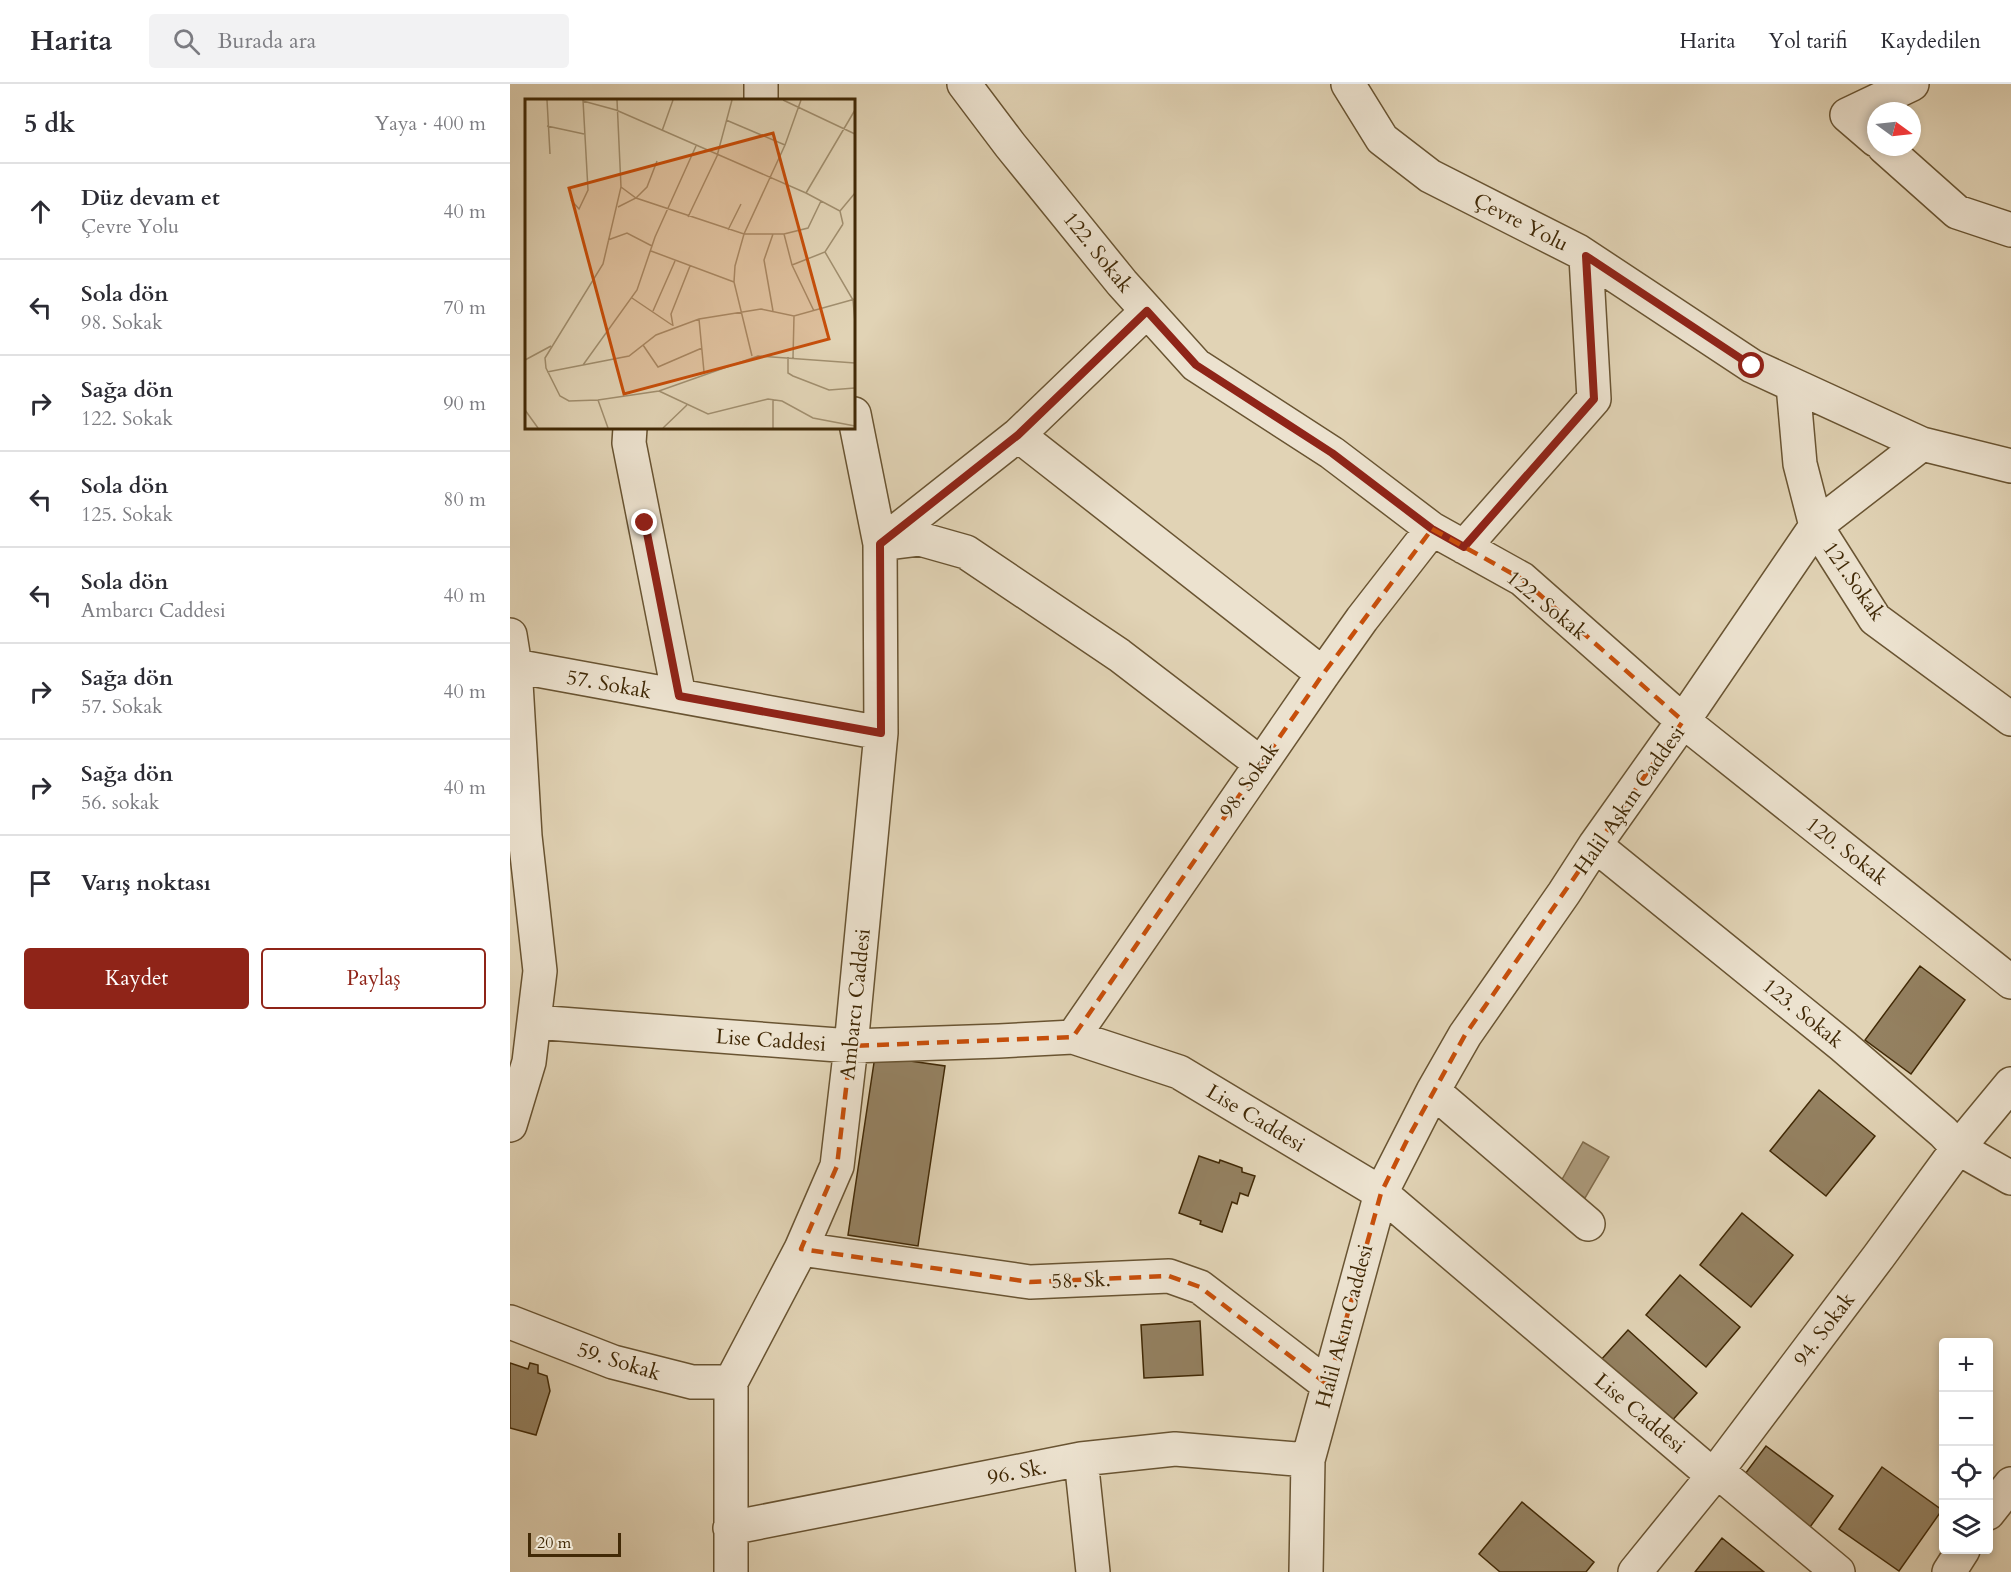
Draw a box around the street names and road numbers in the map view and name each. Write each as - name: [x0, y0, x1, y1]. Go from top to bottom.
- street label: Çevre Yolu: [1468, 186, 1573, 259]
- street label: 122. Sokak: [1056, 206, 1140, 300]
- street label: 121.Sokak: [1816, 536, 1892, 628]
- street label: 122. Sokak: [1500, 564, 1594, 648]
- street label: 57. Sokak: [564, 663, 654, 706]
- street label: Halil Aşkın Caddesi: [1567, 720, 1692, 880]
- street label: 98. Sokak: [1213, 736, 1286, 824]
- street label: 120. Sokak: [1800, 810, 1894, 893]
- street label: Ambarcı Caddesi: [833, 927, 878, 1081]
- street label: 123. Sokak: [1756, 972, 1850, 1056]
- street label: Lise Caddesi: [715, 1022, 827, 1059]
- street label: Lise Caddesi: [1201, 1077, 1311, 1159]
- street label: Halil Akın Caddesi: [1309, 1241, 1380, 1411]
- street label: 58. Sk.: [1051, 1265, 1111, 1296]
- street label: 94. Sokak: [1787, 1286, 1862, 1372]
- street label: 59. Sokak: [574, 1335, 665, 1388]
- street label: Lise Caddesi: [1588, 1367, 1691, 1460]
- street label: 96. Sk.: [985, 1453, 1049, 1492]

